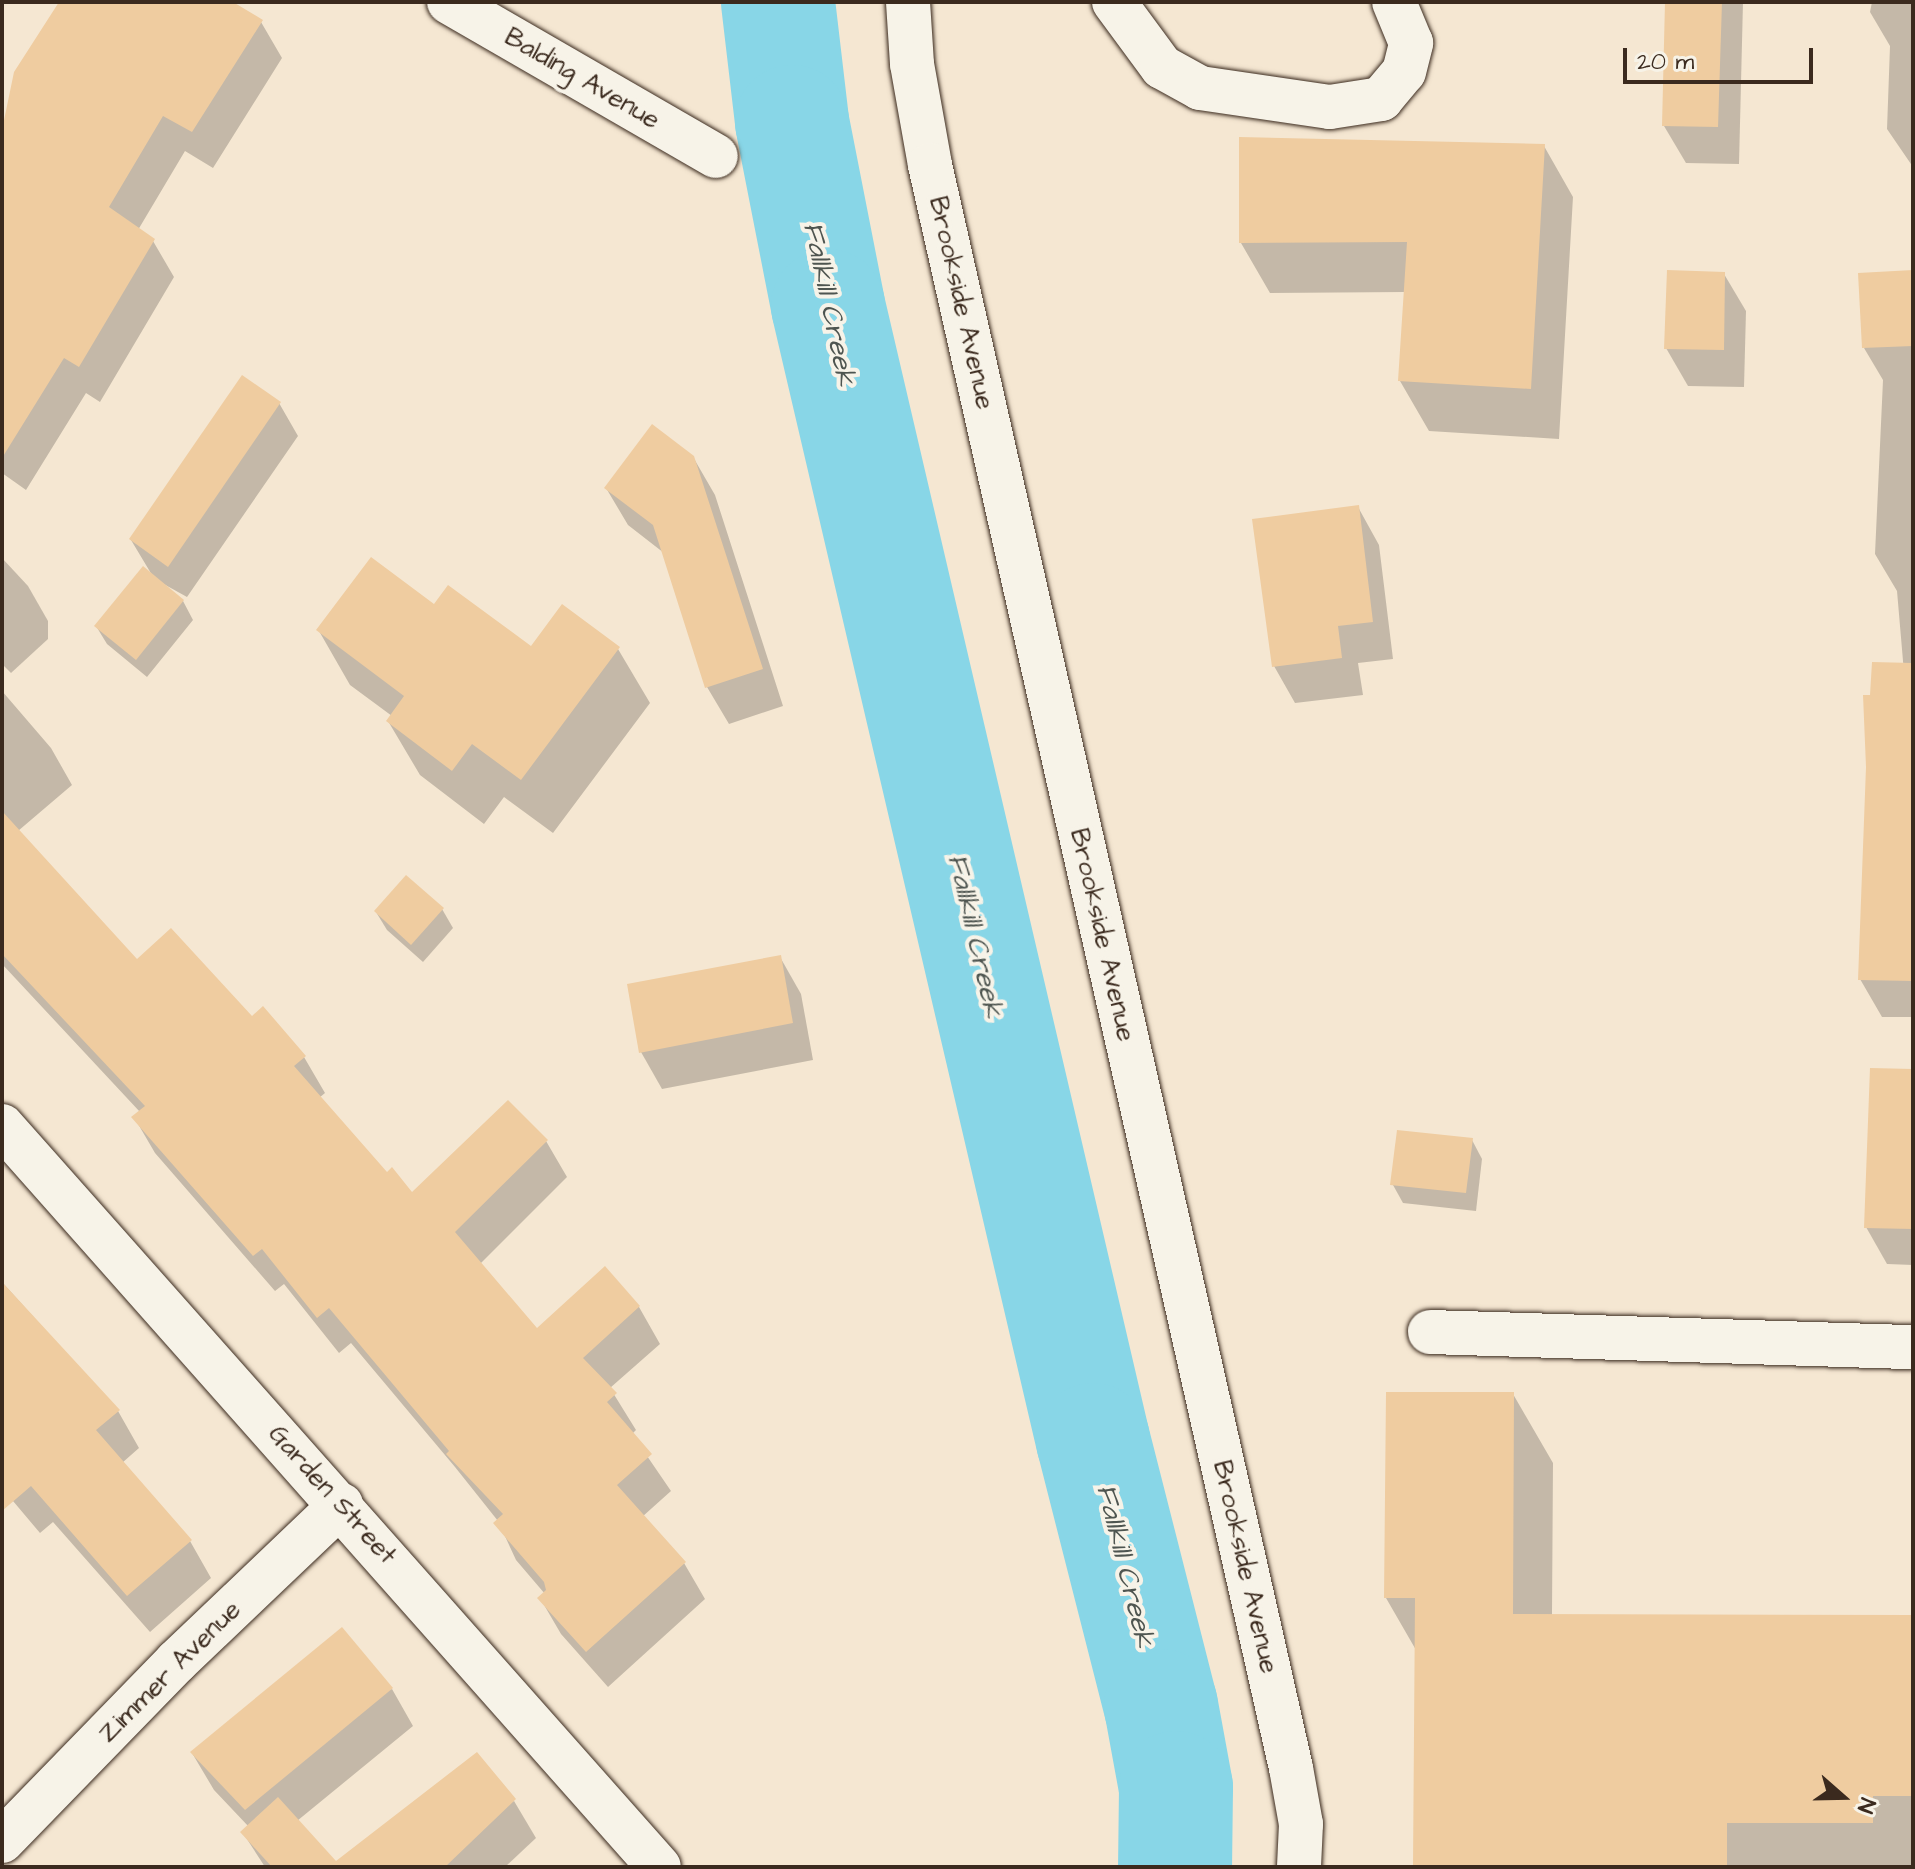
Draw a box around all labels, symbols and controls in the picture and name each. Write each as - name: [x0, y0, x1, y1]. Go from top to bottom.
- street label: Balding Avenue: [499, 22, 665, 136]
- scale bar: [1627, 32, 1817, 82]
- text: 20 m: [1637, 45, 1694, 79]
- street label: Brookside Avenue: [921, 194, 1001, 412]
- water label: Fallkill Creek: [795, 219, 863, 389]
- street label: Brookside Avenue: [1062, 826, 1142, 1044]
- water label: Fallkill Creek: [940, 851, 1010, 1021]
- street label: Garden Street: [261, 1419, 403, 1571]
- street label: Brookside Avenue: [1205, 1458, 1285, 1676]
- water label: Fallkill Creek: [1089, 1481, 1161, 1651]
- street label: Zimmer Avenue: [92, 1594, 248, 1750]
- north arrow: [1803, 1757, 1883, 1837]
- text: N: [1849, 1794, 1883, 1817]

